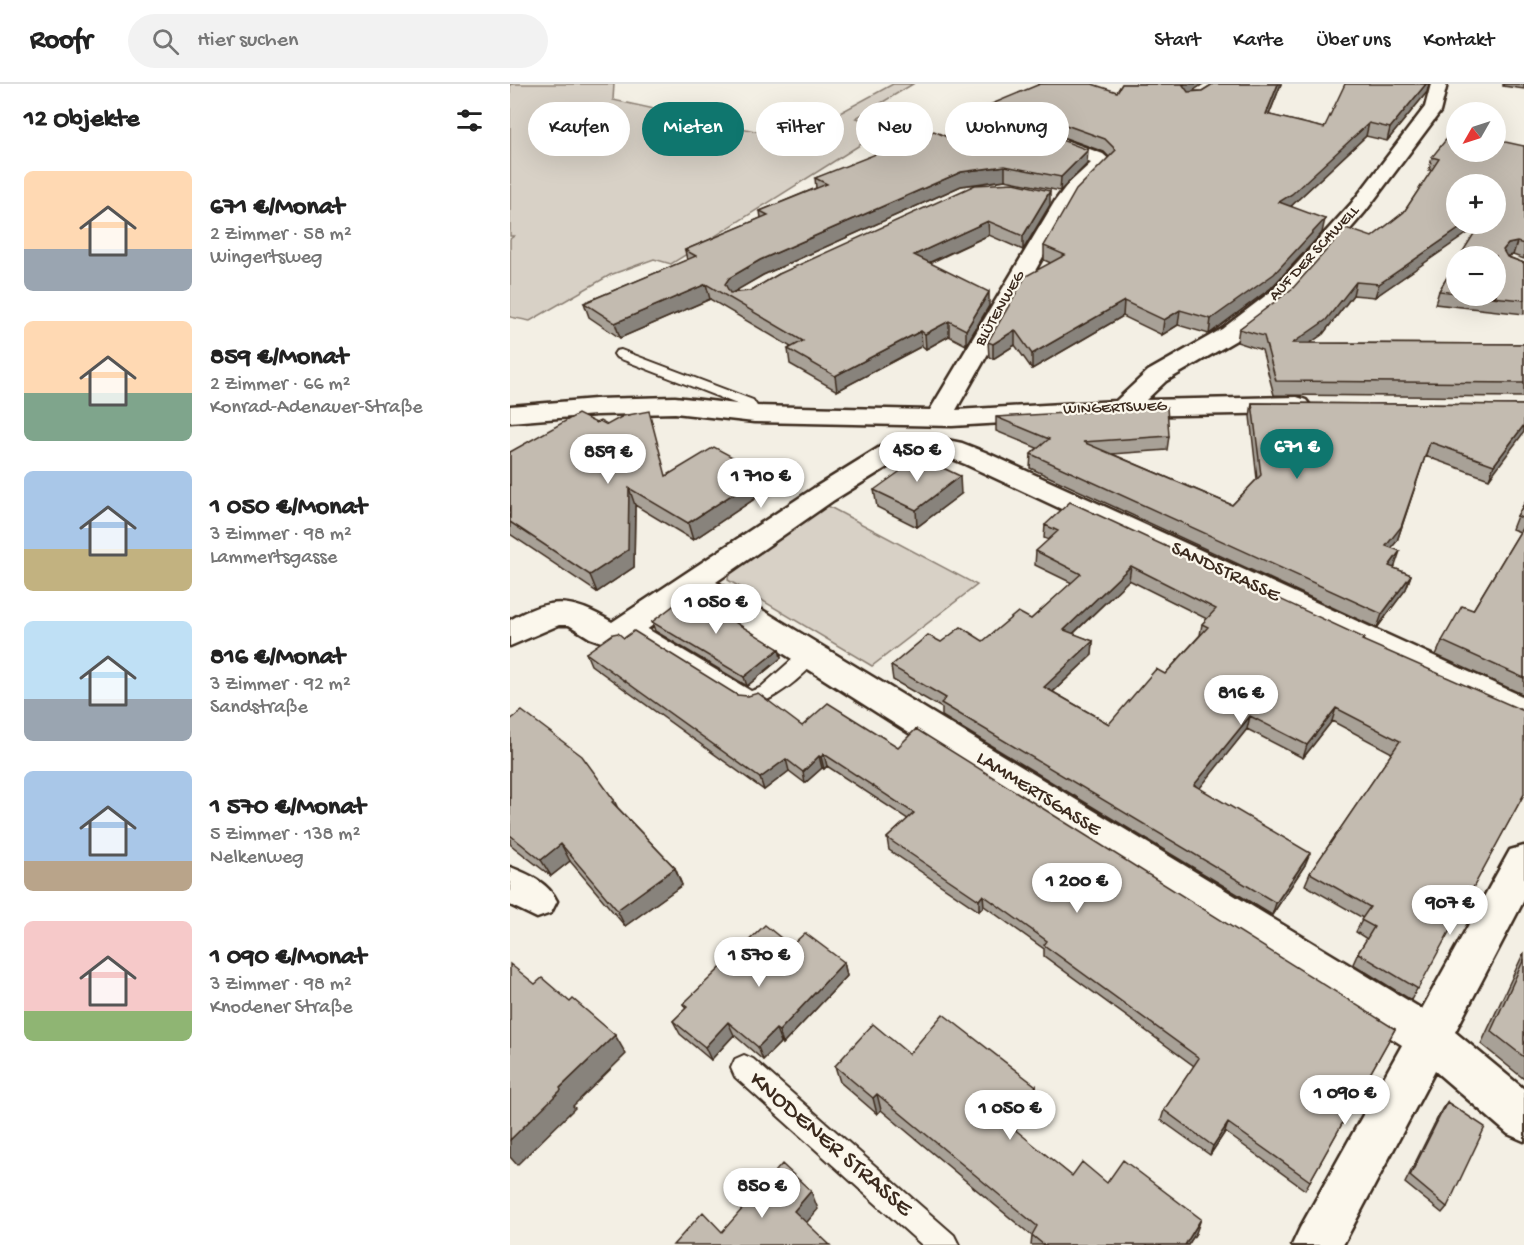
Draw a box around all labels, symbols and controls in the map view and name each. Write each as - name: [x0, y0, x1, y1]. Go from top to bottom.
- search box: [128, 14, 548, 68]
- text: Roofr: [30, 25, 92, 58]
- icon: search: [149, 25, 182, 58]
- text: Hier suchen: [197, 28, 298, 54]
- text: Start: [1154, 29, 1200, 54]
- text: Karte: [1233, 29, 1283, 54]
- text: Über uns: [1316, 29, 1390, 54]
- text: Kontakt: [1423, 29, 1494, 54]
- chip: Kaufen: [528, 102, 630, 156]
- chip: Mieten: [642, 102, 744, 156]
- chip: Filter: [756, 102, 844, 156]
- chip: Neu: [856, 102, 933, 156]
- chip: Wohnung: [945, 102, 1069, 156]
- north arrow: [1446, 102, 1506, 162]
- map controls: [1446, 102, 1506, 306]
- icon: filters: [453, 104, 486, 137]
- text: 12 Objekte: [24, 105, 139, 136]
- button: +: [1446, 174, 1506, 234]
- text: 671 €/Monat: [210, 193, 344, 224]
- icon: home: [72, 195, 144, 267]
- street label: AUF DER SCHWELL: [1266, 201, 1365, 306]
- text: 2 Zimmer · 58 m²: [210, 224, 352, 247]
- button: −: [1446, 246, 1506, 306]
- text: Wingertsweg: [210, 247, 322, 270]
- street label: BLÜTENWEG: [971, 267, 1031, 351]
- text: 859 €/Monat: [210, 343, 348, 374]
- icon: home: [72, 345, 144, 417]
- text: 2 Zimmer · 66 m²: [210, 374, 351, 397]
- text: Konrad-Adenauer-Straße: [210, 397, 423, 420]
- street label: WINGERTSWEG: [1063, 398, 1168, 420]
- pin: 671 €: [1255, 429, 1339, 480]
- pin: 450 €: [875, 432, 959, 483]
- pin: 859 €: [566, 434, 650, 485]
- text: 671 €: [1274, 437, 1320, 460]
- text: 450 €: [893, 440, 941, 463]
- text: 859 €: [584, 442, 632, 465]
- pin: 1 710 €: [706, 458, 816, 509]
- text: 1 710 €: [731, 466, 791, 489]
- text: 1 050 €/Monat: [210, 493, 367, 524]
- icon: home: [72, 495, 144, 567]
- text: 3 Zimmer · 98 m²: [210, 524, 352, 547]
- street label: SANDSTRASSE: [1167, 538, 1284, 609]
- text: Lammertsgasse: [210, 547, 337, 570]
- pin: 1 050 €: [661, 584, 771, 635]
- text: 1 050 €: [685, 592, 747, 615]
- text: 816 €/Monat: [210, 643, 345, 674]
- icon: home: [72, 645, 144, 717]
- text: 3 Zimmer · 92 m²: [210, 674, 351, 697]
- pin: 816 €: [1199, 675, 1283, 726]
- text: 816 €: [1218, 683, 1264, 706]
- text: Sandstraße: [210, 697, 308, 720]
- street label: LAMMERTSGASSE: [972, 748, 1106, 843]
- text: 1 570 €/Monat: [210, 793, 365, 824]
- icon: home: [72, 795, 144, 867]
- text: 5 Zimmer · 138 m²: [210, 824, 360, 847]
- text: Nelkenweg: [210, 847, 304, 870]
- pin: 1 200 €: [1022, 863, 1132, 914]
- text: 1 200 €: [1046, 871, 1108, 894]
- pin: 907 €: [1408, 885, 1492, 936]
- text: 907 €: [1426, 893, 1474, 916]
- pin: 1 570 €: [704, 937, 814, 988]
- text: 1 090 €/Monat: [210, 943, 366, 974]
- icon: home: [72, 945, 144, 1017]
- text: 1 570 €: [728, 945, 790, 968]
- text: 3 Zimmer · 98 m²: [210, 974, 352, 997]
- text: Knodener Straße: [210, 997, 353, 1020]
- street label: KNODENER STRASSE: [742, 1066, 918, 1225]
- pin: 1 090 €: [1290, 1075, 1400, 1126]
- text: 1 090 €: [1314, 1083, 1376, 1106]
- pin: 1 050 €: [955, 1090, 1065, 1141]
- text: 1 050 €: [979, 1098, 1041, 1121]
- pin: 850 €: [720, 1168, 804, 1219]
- text: 850 €: [737, 1176, 787, 1199]

